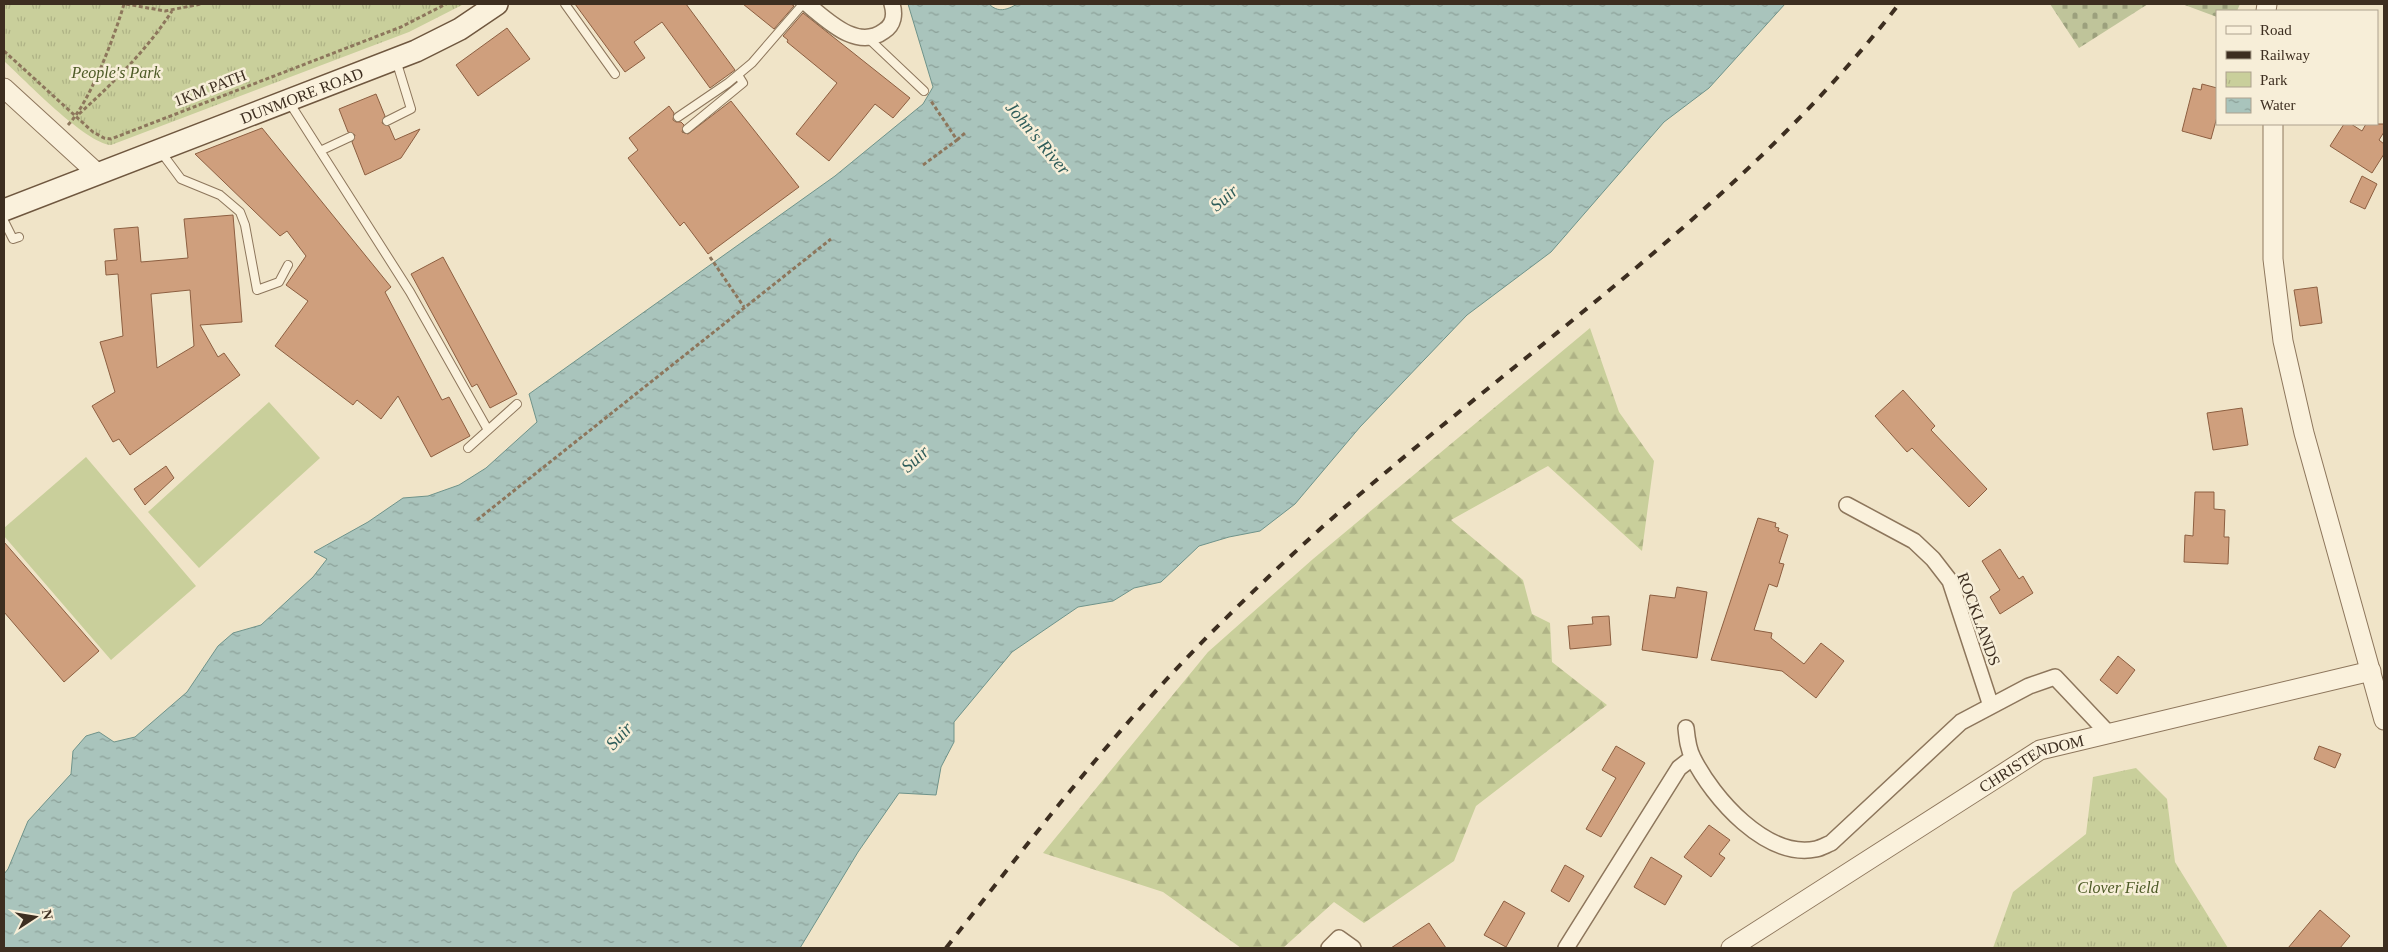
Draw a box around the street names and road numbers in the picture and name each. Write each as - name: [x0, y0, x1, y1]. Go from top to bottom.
- street label: DUNMORE ROAD: [238, 64, 365, 127]
- street label: 1KM PATH: [171, 66, 249, 110]
- street label: ROCKLANDS: [1954, 570, 2004, 668]
- street label: CHRISTENDOM: [1976, 731, 2086, 795]

